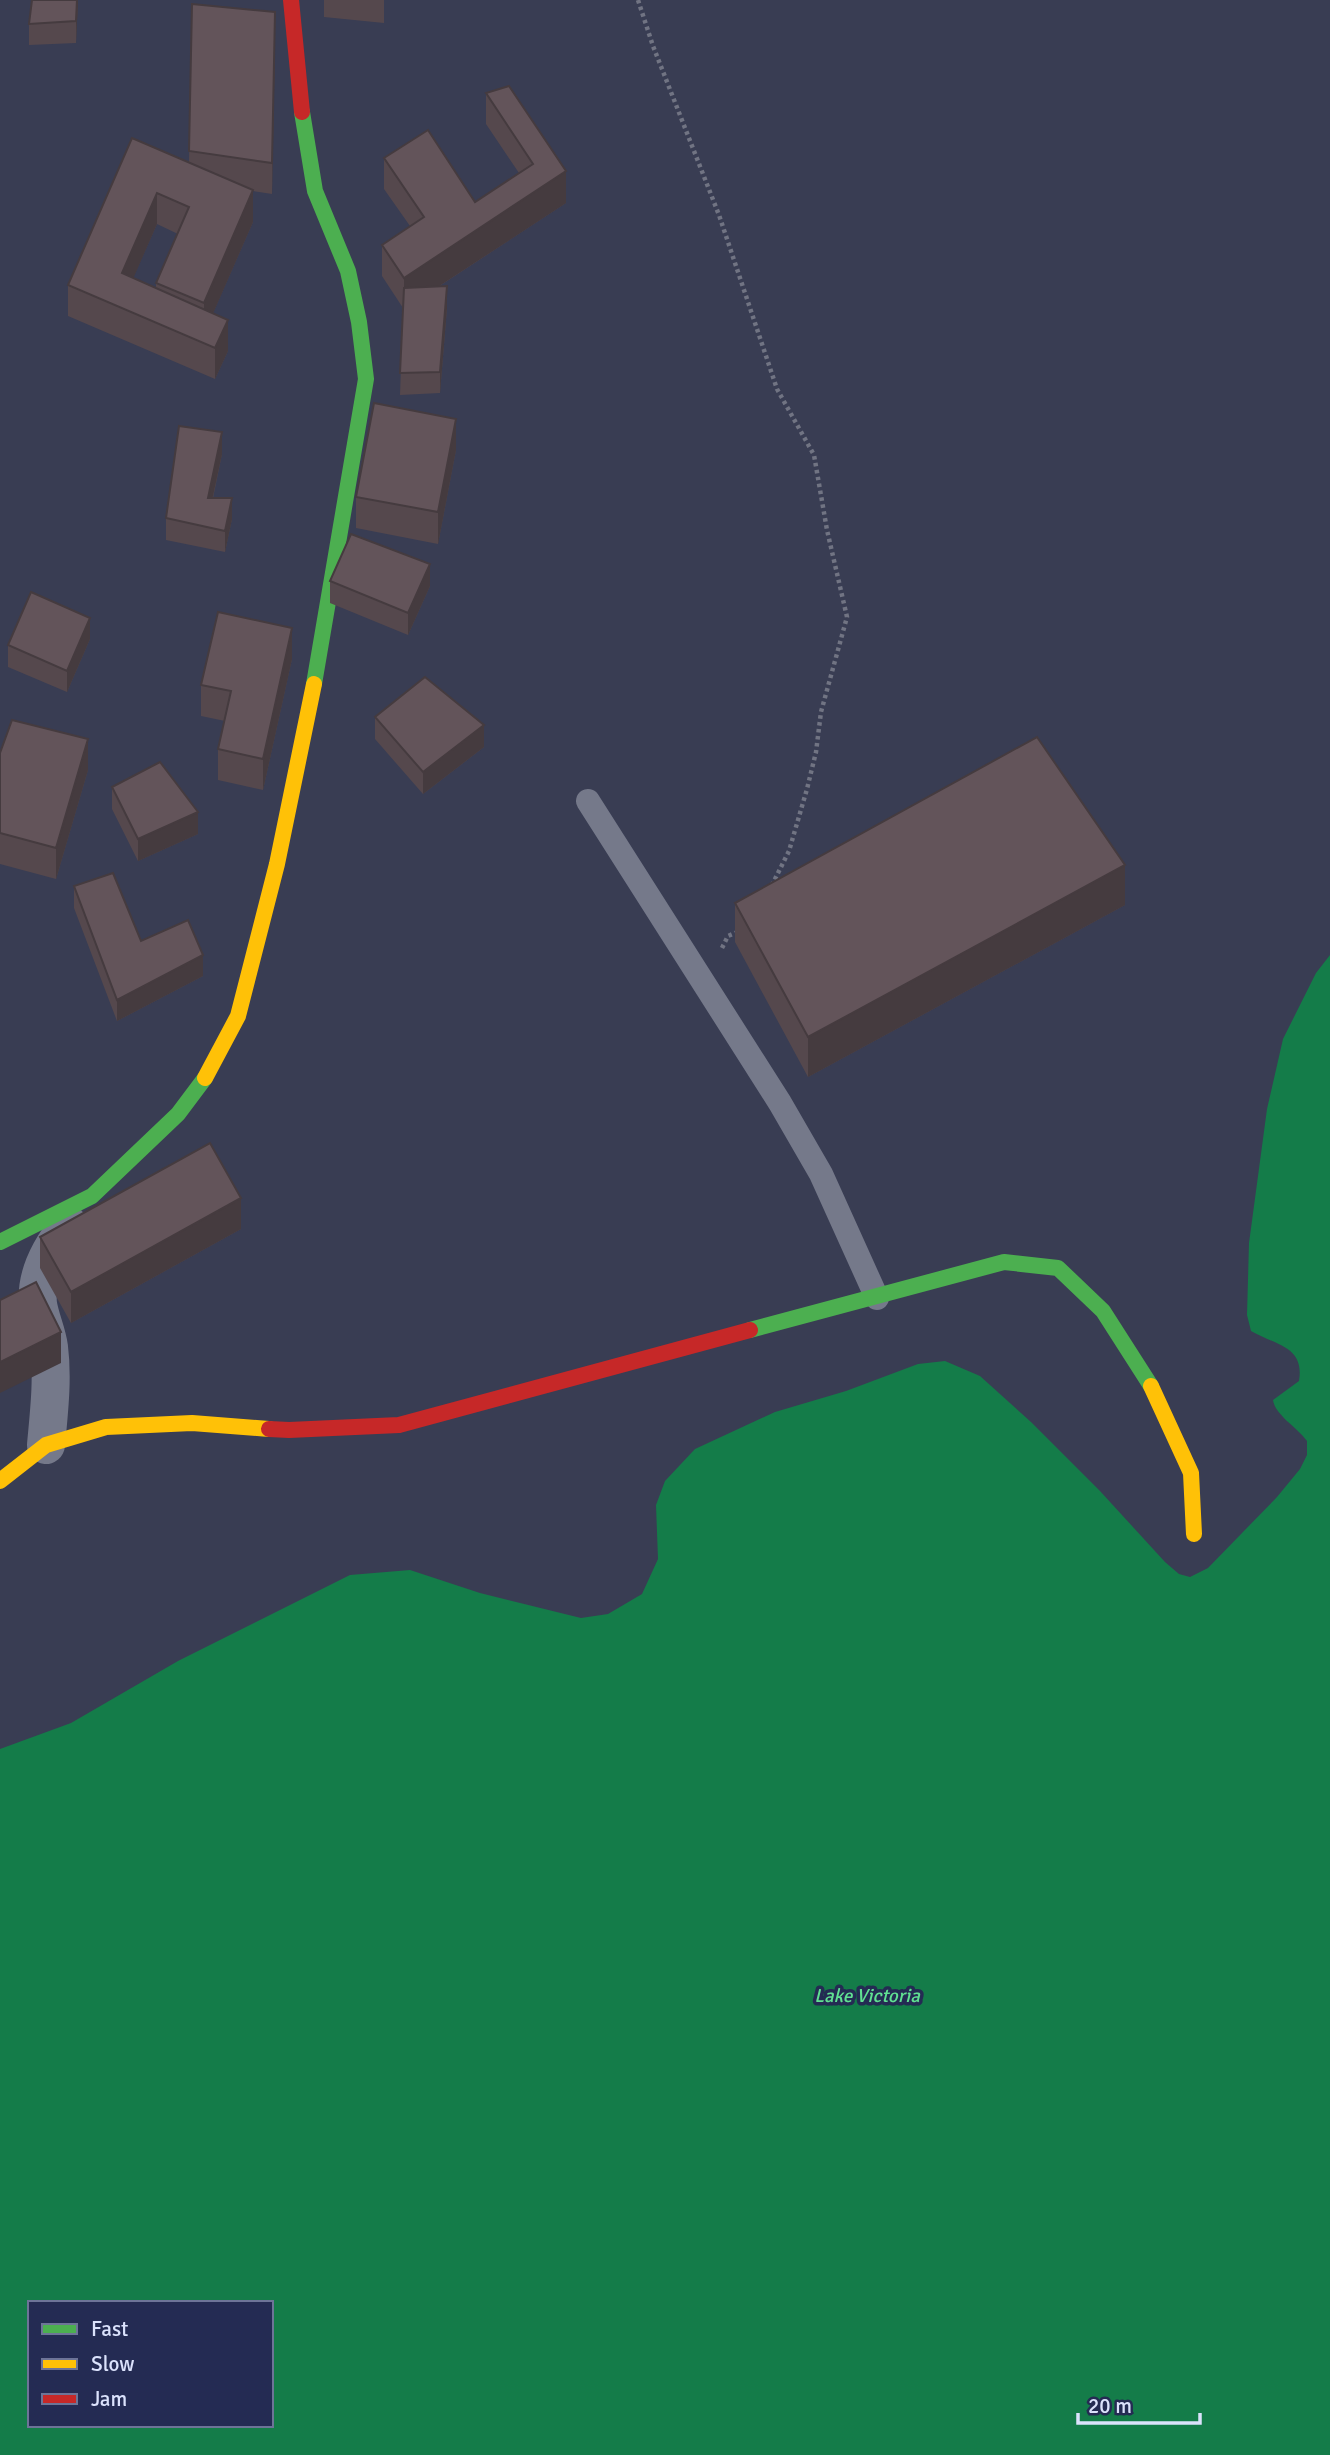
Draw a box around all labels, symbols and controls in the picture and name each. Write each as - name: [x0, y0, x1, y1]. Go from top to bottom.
- water label: Lake Victoria: [814, 1984, 921, 2008]
- legend: [28, 2301, 273, 2427]
- text: Fast: [91, 2316, 128, 2342]
- text: Slow: [91, 2351, 135, 2377]
- scale bar: [1078, 2382, 1200, 2426]
- text: Jam: [91, 2386, 127, 2412]
- text: 20 m: [1088, 2393, 1132, 2419]

